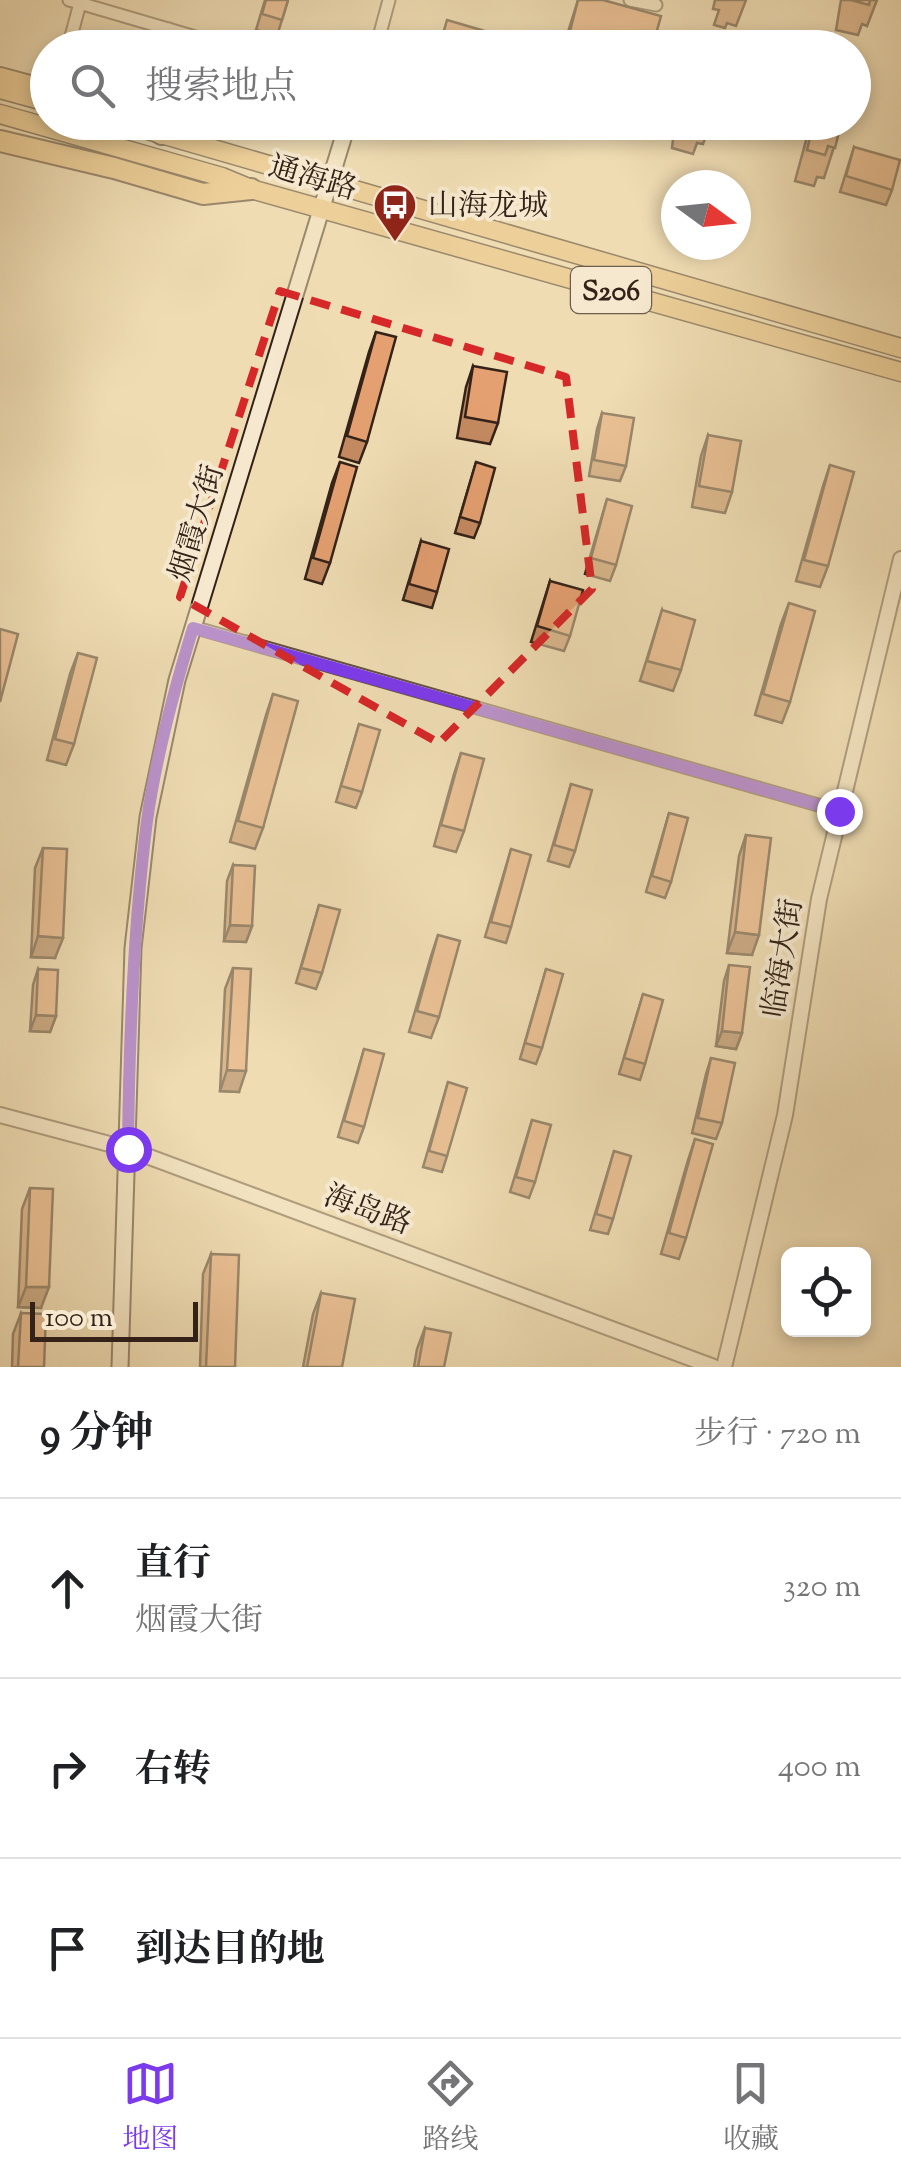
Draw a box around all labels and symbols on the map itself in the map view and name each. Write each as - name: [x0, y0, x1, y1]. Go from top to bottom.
- street label: 通海路: [263, 146, 361, 212]
- north arrow: [661, 170, 751, 260]
- bus stop icon: 山海龙城: [372, 182, 418, 243]
- place label: 山海龙城: [428, 186, 548, 229]
- road number: S206: [571, 267, 651, 313]
- street label: 烟霞大街: [160, 460, 236, 587]
- route end: [817, 789, 863, 835]
- street label: 临海大街: [754, 896, 815, 1021]
- route start: [106, 1127, 152, 1173]
- street label: 海岛路: [318, 1176, 417, 1247]
- scale bar: [30, 1297, 198, 1342]

